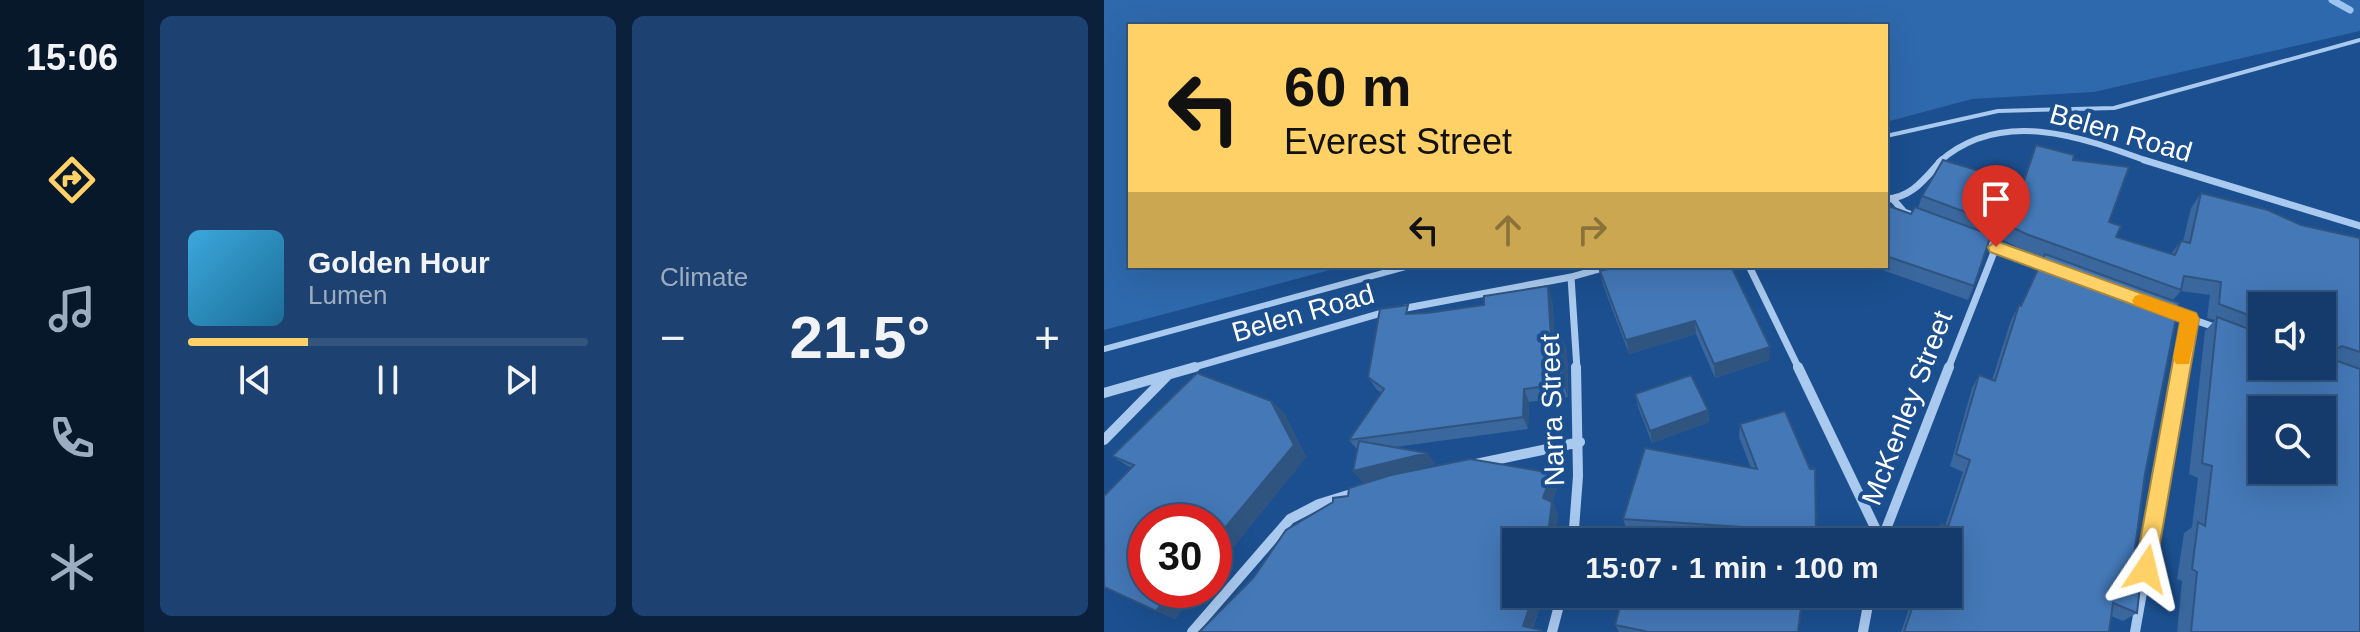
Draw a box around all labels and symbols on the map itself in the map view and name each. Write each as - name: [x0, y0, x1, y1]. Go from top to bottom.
- street label: Belen Road: [2046, 98, 2196, 168]
- pin: [1962, 165, 2030, 247]
- street label: Belen Road: [1228, 278, 1378, 348]
- street label: McKenley Street: [1856, 306, 1958, 509]
- street label: Narra Street: [1534, 333, 1570, 487]
- speed limit sign: 30: [1128, 504, 1232, 608]
- position arrow: [2104, 527, 2188, 611]

